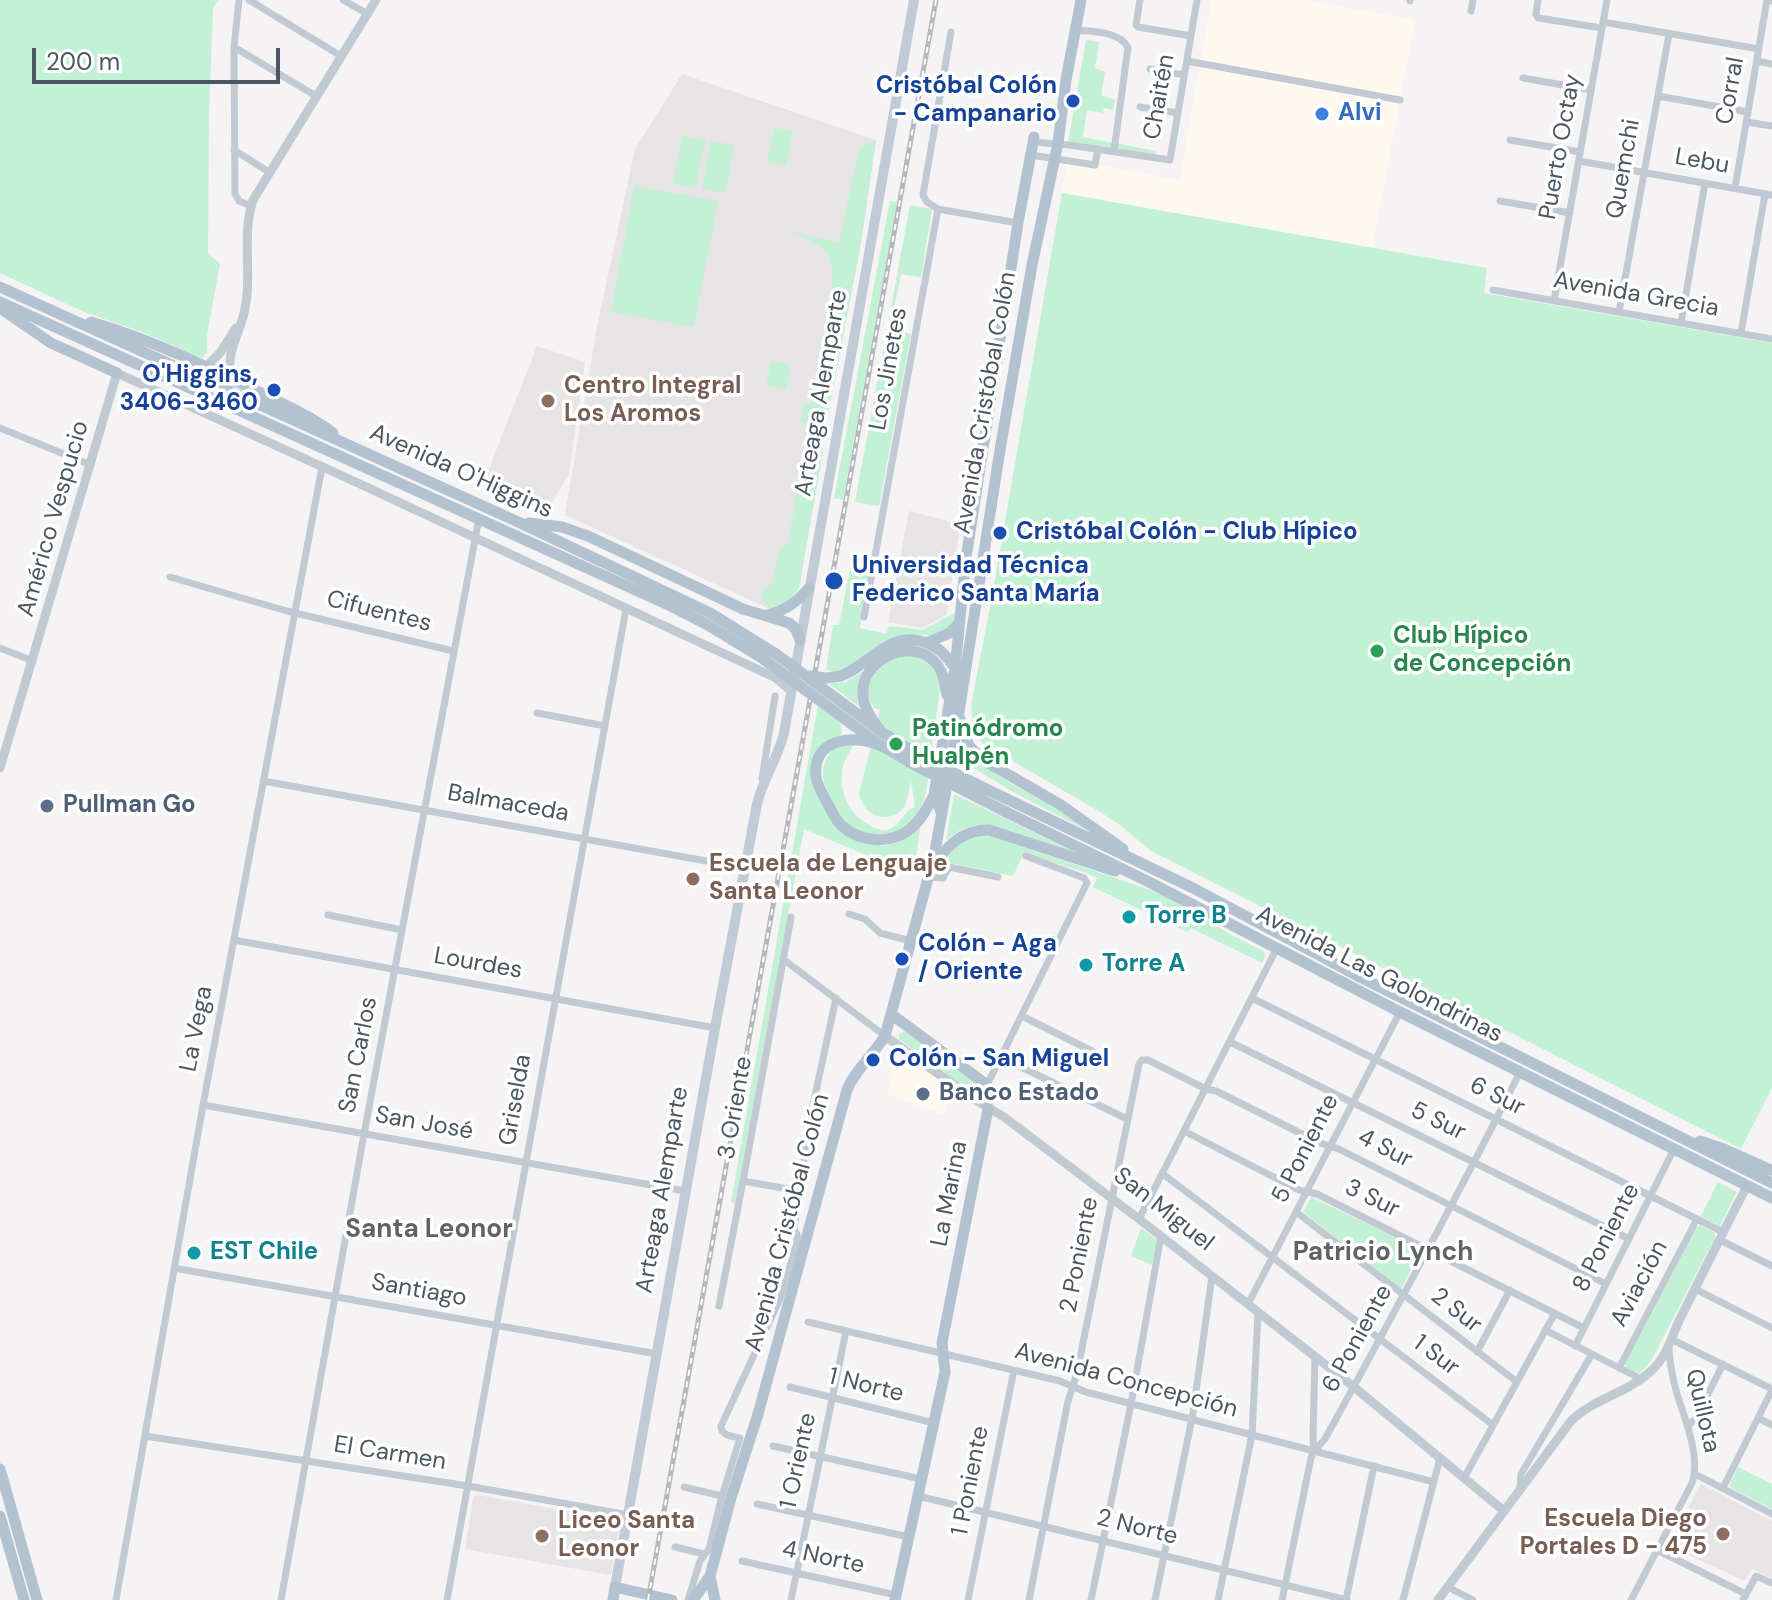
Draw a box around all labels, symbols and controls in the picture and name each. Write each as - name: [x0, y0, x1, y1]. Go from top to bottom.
- scale bar: [36, 32, 284, 82]
- text: 200 m: [46, 46, 120, 77]
- street label: Chaitén: [1138, 52, 1182, 142]
- street label: Corral: [1711, 55, 1751, 127]
- street label: Puerto Octay: [1534, 72, 1588, 222]
- place label: Cristóbal Colón - Campanario: [876, 73, 1057, 129]
- marker: Cristóbal Colón - Campanario: [1064, 92, 1082, 110]
- place label: Alvi: [1338, 100, 1382, 128]
- marker: Alvi: [1313, 105, 1331, 123]
- street label: Quemchi: [1601, 117, 1647, 221]
- street label: Lebu: [1673, 143, 1731, 181]
- street label: Avenida Grecia: [1551, 266, 1721, 324]
- street label: Avenida Cristóbal Colón: [949, 270, 1023, 536]
- street label: Arteaga Alemparte: [790, 287, 854, 499]
- street label: Los Jinetes: [864, 305, 914, 433]
- place label: O'Higgins, 3406-3460: [120, 362, 258, 418]
- place label: Centro Integral Los Aromos: [564, 373, 741, 429]
- marker: O'Higgins, 3406-3460: [265, 381, 283, 399]
- marker: Centro Integral Los Aromos: [539, 392, 557, 410]
- street label: Américo Vespucio: [12, 418, 96, 620]
- street label: Avenida O'Higgins: [365, 419, 557, 525]
- place label: Cristóbal Colón - Club Hípico: [1016, 519, 1358, 547]
- marker: Cristóbal Colón - Club Hípico: [991, 524, 1009, 542]
- place label: Universidad Técnica Federico Santa María: [852, 553, 1100, 609]
- marker: Universidad Técnica Federico Santa María: [823, 570, 845, 592]
- street label: Cifuentes: [324, 585, 434, 639]
- place label: Club Hípico de Concepción: [1393, 623, 1571, 679]
- marker: Club Hípico de Concepción: [1368, 642, 1386, 660]
- place label: Patinódromo Hualpén: [912, 716, 1063, 772]
- marker: Patinódromo Hualpén: [887, 735, 905, 753]
- street label: Balmaceda: [445, 779, 571, 829]
- place label: Pullman Go: [63, 792, 196, 820]
- marker: Pullman Go: [38, 797, 56, 815]
- place label: Escuela de Lenguaje Santa Leonor: [709, 851, 948, 907]
- marker: Escuela de Lenguaje Santa Leonor: [684, 870, 702, 888]
- street label: Avenida Las Golondrinas: [1251, 900, 1507, 1050]
- place label: Torre B: [1145, 903, 1227, 931]
- marker: Torre B: [1120, 908, 1138, 926]
- place label: Colón - Aga / Oriente: [918, 931, 1057, 987]
- street label: Lourdes: [432, 942, 524, 986]
- marker: Colón - Aga / Oriente: [893, 950, 911, 968]
- place label: Torre A: [1102, 951, 1185, 979]
- marker: Torre A: [1077, 956, 1095, 974]
- street label: La Vega: [175, 984, 219, 1074]
- street label: San Carlos: [334, 994, 384, 1116]
- place label: Colón - San Miguel: [889, 1046, 1109, 1074]
- marker: Colón - San Miguel: [864, 1051, 882, 1069]
- street label: Griselda: [494, 1052, 538, 1148]
- street label: 3 Oriente: [713, 1054, 759, 1162]
- street label: 6 Sur: [1465, 1071, 1529, 1123]
- place label: Banco Estado: [939, 1080, 1099, 1108]
- street label: Arteaga Alemparte: [631, 1084, 695, 1296]
- marker: Banco Estado: [914, 1085, 932, 1103]
- street label: 5 Poniente: [1266, 1090, 1346, 1208]
- street label: Avenida Cristóbal Colón: [740, 1091, 836, 1355]
- street label: 5 Sur: [1406, 1096, 1470, 1148]
- street label: San José: [373, 1101, 475, 1147]
- street label: 4 Sur: [1353, 1123, 1417, 1175]
- street label: La Marina: [926, 1139, 974, 1249]
- street label: San Miguel: [1107, 1162, 1219, 1258]
- street label: 3 Sur: [1340, 1174, 1404, 1224]
- street label: 8 Poniente: [1567, 1179, 1647, 1297]
- street label: 2 Poniente: [1055, 1195, 1105, 1315]
- district label: Santa Leonor: [345, 1214, 513, 1246]
- street label: Aviación: [1605, 1236, 1675, 1332]
- district label: Patricio Lynch: [1293, 1237, 1473, 1269]
- place label: EST Chile: [210, 1239, 318, 1267]
- marker: EST Chile: [185, 1244, 203, 1262]
- street label: Santiago: [369, 1268, 469, 1314]
- street label: 6 Poniente: [1317, 1280, 1399, 1398]
- street label: 2 Sur: [1425, 1282, 1487, 1340]
- street label: 1 Sur: [1407, 1329, 1465, 1383]
- street label: Avenida Concepción: [1011, 1337, 1241, 1425]
- street label: 1 Norte: [826, 1363, 906, 1409]
- street label: Quillota: [1678, 1366, 1726, 1456]
- street label: 1 Oriente: [775, 1410, 823, 1512]
- street label: 1 Poniente: [946, 1424, 996, 1538]
- street label: El Carmen: [332, 1431, 448, 1477]
- street label: 2 Norte: [1093, 1504, 1181, 1552]
- place label: Escuela Diego Portales D - 475: [1520, 1506, 1707, 1562]
- place label: Liceo Santa Leonor: [558, 1508, 695, 1564]
- marker: Escuela Diego Portales D - 475: [1714, 1525, 1732, 1543]
- marker: Liceo Santa Leonor: [533, 1527, 551, 1545]
- street label: 4 Norte: [779, 1535, 867, 1581]

